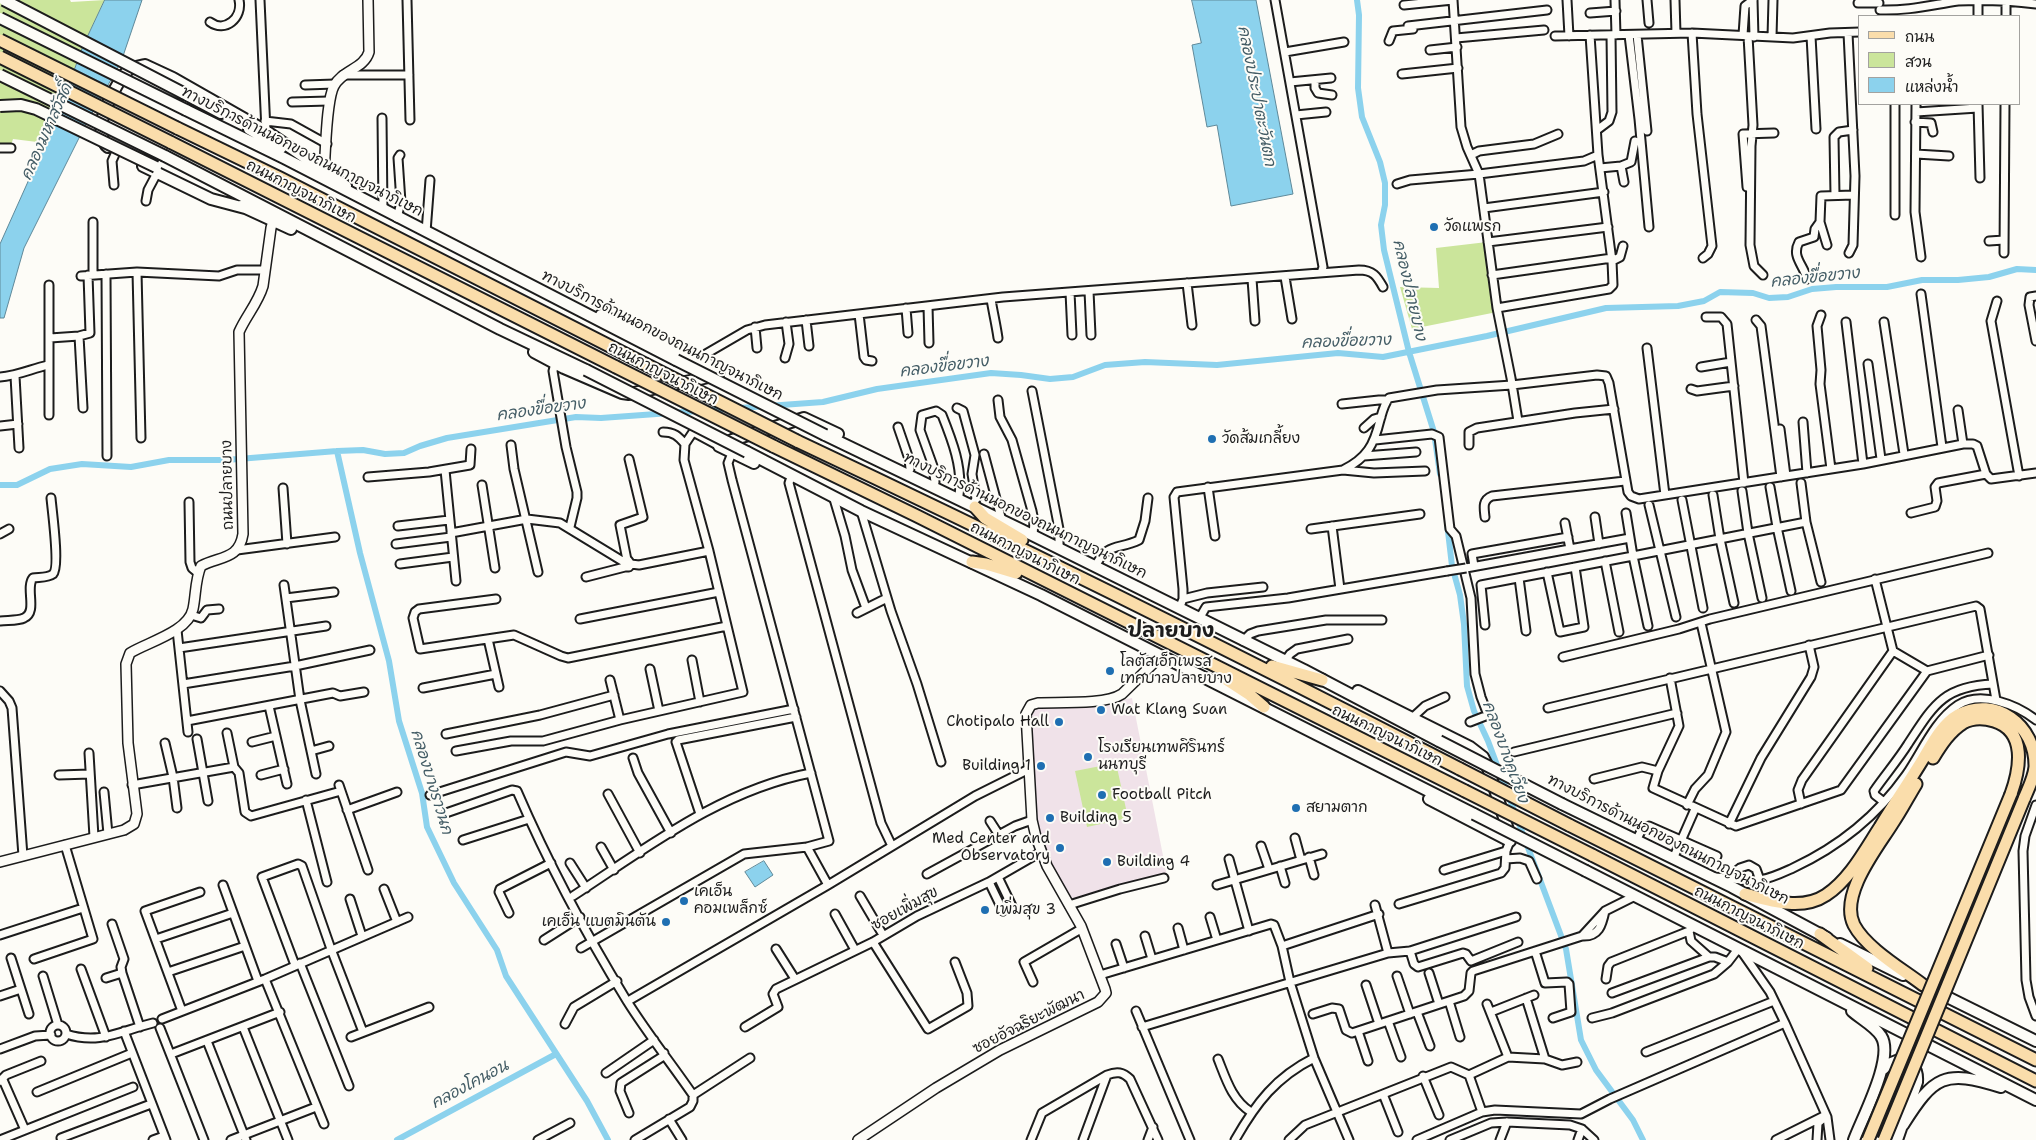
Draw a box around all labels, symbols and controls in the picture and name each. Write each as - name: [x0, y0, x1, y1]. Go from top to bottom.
- legend: [1858, 15, 2021, 105]
- water label: คลองประปาตะวันตก: [1233, 24, 1279, 168]
- text: ถนน: [1905, 27, 1934, 47]
- text: สวน: [1905, 52, 1932, 72]
- text: แหล่งน้ำ: [1905, 77, 1959, 97]
- water label: คลองมหาสวัสดิ์: [17, 81, 77, 183]
- street label: ทางบริการด้านนอกของถนนกาญจนาภิเษก: [178, 83, 426, 221]
- street label: ถนนกาญจนาภิเษก: [243, 157, 359, 227]
- place label: วัดแพรก: [1444, 218, 1501, 236]
- marker: วัดแพรก: [1428, 221, 1440, 233]
- water label: คลองปลายบาง: [1388, 238, 1430, 342]
- water label: คลองขื่อขวาง: [1770, 264, 1860, 292]
- street label: ทางบริการด้านนอกของถนนกาญจนาภิเษก: [538, 267, 786, 405]
- water label: คลองขื่อขวาง: [1301, 331, 1391, 353]
- street label: ถนนกาญจนาภิเษก: [605, 339, 721, 409]
- water label: คลองขื่อขวาง: [899, 352, 989, 382]
- water label: คลองขื่อขวาง: [495, 394, 587, 426]
- place label: วัดส้มเกลี้ยง: [1222, 430, 1300, 448]
- marker: วัดส้มเกลี้ยง: [1206, 433, 1218, 445]
- street label: ถนนปลายบาง: [218, 440, 238, 530]
- street label: ทางบริการด้านนอกของถนนกาญจนาภิเษก: [900, 449, 1150, 583]
- street label: ถนนกาญจนาภิเษก: [967, 519, 1083, 589]
- district label: ปลายบาง: [1128, 620, 1214, 644]
- place label: โลตัสเอ็กเพรส เทศบาลปลายบาง: [1120, 653, 1232, 688]
- marker: โลตัสเอ็กเพรส เทศบาลปลายบาง: [1104, 665, 1116, 677]
- water label: คลองบางคูเวียง: [1478, 699, 1532, 805]
- place label: Wat Klang Suan: [1111, 701, 1227, 719]
- street label: ถนนกาญจนาภิเษก: [1329, 701, 1445, 771]
- marker: Wat Klang Suan: [1095, 704, 1107, 716]
- place label: Chotipalo Hall: [946, 713, 1049, 731]
- marker: Chotipalo Hall: [1053, 716, 1065, 728]
- water label: คลองบางราวนก: [406, 727, 456, 837]
- place label: โรงเรียนเทพศิรินทร์ นนทบุรี: [1098, 739, 1225, 774]
- marker: โรงเรียนเทพศิรินทร์ นนทบุรี: [1082, 751, 1094, 763]
- place label: Building 1: [962, 757, 1031, 775]
- marker: Building 1: [1035, 760, 1047, 772]
- street label: ทางบริการด้านนอกของถนนกาญจนาภิเษก: [1544, 771, 1792, 909]
- place label: Football Pitch: [1112, 786, 1212, 804]
- marker: Football Pitch: [1096, 789, 1108, 801]
- place label: สยามตาก: [1306, 799, 1368, 817]
- marker: สยามตาก: [1290, 802, 1302, 814]
- place label: Building 5: [1060, 809, 1132, 827]
- marker: Building 5: [1044, 812, 1056, 824]
- place label: Med Center and Observatory: [932, 830, 1050, 865]
- marker: Med Center and Observatory: [1054, 842, 1066, 854]
- place label: Building 4: [1117, 853, 1190, 871]
- marker: Building 4: [1101, 856, 1113, 868]
- place label: เคเอ็น คอมเพล็กซ์: [694, 883, 767, 918]
- street label: ซอยเพิ่มสุข: [868, 883, 942, 935]
- street label: ถนนกาญจนาภิเษก: [1691, 883, 1807, 953]
- marker: เคเอ็น คอมเพล็กซ์: [678, 895, 690, 907]
- place label: เพิ่มสุข 3: [995, 901, 1056, 919]
- marker: เพิ่มสุข 3: [979, 904, 991, 916]
- place label: เคเอ็น แบตมินตัน: [542, 913, 656, 931]
- marker: เคเอ็น แบตมินตัน: [660, 916, 672, 928]
- street label: ซอยอัจฉริยะพัฒนา: [970, 986, 1088, 1058]
- water label: คลองโคนอน: [428, 1057, 512, 1113]

